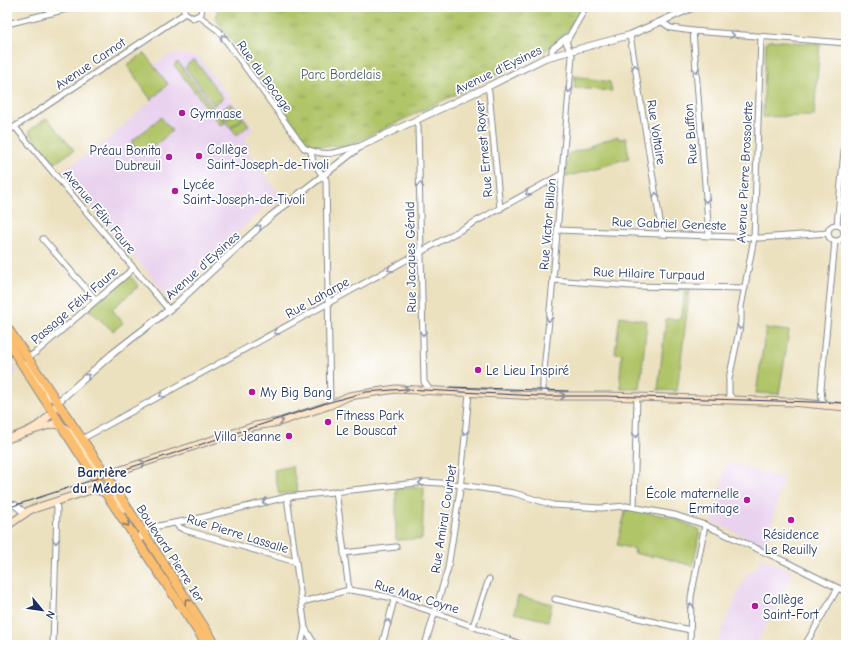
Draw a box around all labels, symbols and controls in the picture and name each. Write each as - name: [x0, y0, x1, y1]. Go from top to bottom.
- one-way arrow: [729, 30, 735, 39]
- street label: Avenue Carnot: [52, 34, 129, 92]
- one-way arrow: [220, 34, 228, 41]
- street label: Rue du Bocage: [234, 38, 296, 115]
- street label: Avenue d'Eysines: [452, 42, 544, 97]
- one-way arrow: [631, 64, 640, 70]
- park label: Parc Bordelais: [301, 67, 381, 82]
- one-way arrow: [692, 67, 701, 73]
- one-way arrow: [565, 87, 574, 93]
- street label: Rue Ernest Royer: [472, 99, 495, 198]
- street label: Rue Voltaire: [644, 99, 669, 166]
- street label: Avenue Pierre Brossolette: [733, 100, 756, 243]
- street label: Rue Buffon: [681, 103, 700, 165]
- place label: Gymnase: [190, 106, 242, 121]
- marker: Gymnase: [177, 108, 187, 118]
- place label: Collège Saint-Joseph-de-Tivoli: [207, 142, 329, 172]
- place label: Préau Bonita Dubreuil: [90, 143, 161, 173]
- marker: Collège Saint-Joseph-de-Tivoli: [194, 151, 204, 161]
- marker: Préau Bonita Dubreuil: [164, 152, 174, 162]
- street label: Avenue Félix Faure: [60, 166, 139, 257]
- place label: Lycée Saint-Joseph-de-Tivoli: [183, 177, 305, 207]
- street label: Rue Victor Billon: [536, 178, 559, 270]
- one-way arrow: [415, 182, 424, 188]
- marker: Lycée Saint-Joseph-de-Tivoli: [170, 186, 180, 196]
- one-way arrow: [525, 188, 532, 195]
- one-way arrow: [652, 192, 661, 198]
- one-way arrow: [702, 197, 711, 203]
- street label: Rue Jacques Gérald: [402, 201, 419, 313]
- street label: Rue Gabriel Geneste: [611, 214, 727, 233]
- one-way arrow: [254, 224, 262, 232]
- street label: Avenue d'Eysines: [162, 228, 242, 303]
- street label: Passage Félix Faure: [28, 263, 121, 347]
- street label: Rue Hilaire Turpaud: [593, 264, 705, 283]
- one-way arrow: [387, 265, 394, 272]
- street label: Rue Laharpe: [283, 274, 352, 321]
- one-way arrow: [545, 316, 554, 322]
- one-way arrow: [736, 324, 745, 330]
- one-way arrow: [273, 327, 280, 335]
- one-way arrow: [419, 330, 427, 336]
- place label: Le Lieu Inspiré: [486, 363, 569, 378]
- marker: Le Lieu Inspiré: [473, 365, 483, 375]
- one-way arrow: [82, 373, 90, 381]
- place label: My Big Bang: [260, 385, 332, 400]
- one-way arrow: [403, 385, 409, 393]
- marker: My Big Bang: [247, 387, 257, 397]
- one-way arrow: [159, 390, 166, 397]
- one-way arrow: [560, 392, 566, 401]
- place label: Fitness Park Le Bouscat: [336, 408, 405, 438]
- one-way arrow: [277, 417, 284, 426]
- marker: Fitness Park Le Bouscat: [323, 417, 333, 427]
- place label: Villa Jeanne: [214, 429, 281, 444]
- one-way arrow: [461, 429, 470, 435]
- marker: Villa Jeanne: [284, 431, 294, 441]
- one-way arrow: [632, 432, 641, 438]
- one-way arrow: [140, 459, 147, 467]
- street label: Rue Amiral Courbet: [428, 463, 460, 574]
- district label: Barrière du Médoc: [73, 464, 132, 497]
- one-way arrow: [418, 478, 424, 487]
- place label: École maternelle Ermitage: [646, 485, 739, 516]
- marker: École maternelle Ermitage: [742, 495, 752, 505]
- one-way arrow: [261, 497, 268, 506]
- street label: Boulevard Pierre 1er: [133, 502, 208, 606]
- street label: Rue Pierre Lassalle: [185, 511, 291, 556]
- marker: Résidence Le Reuilly: [786, 515, 796, 525]
- one-way arrow: [122, 519, 129, 526]
- place label: Résidence Le Reuilly: [763, 527, 819, 557]
- one-way arrow: [52, 538, 61, 544]
- street label: Rue Max Coyne: [373, 576, 461, 617]
- north arrow: [22, 590, 62, 630]
- place label: Collège Saint-Fort: [763, 592, 820, 622]
- one-way arrow: [185, 598, 192, 605]
- marker: Collège Saint-Fort: [750, 601, 760, 611]
- one-way arrow: [687, 603, 695, 609]
- text: N: [43, 608, 58, 621]
- one-way arrow: [383, 619, 392, 626]

